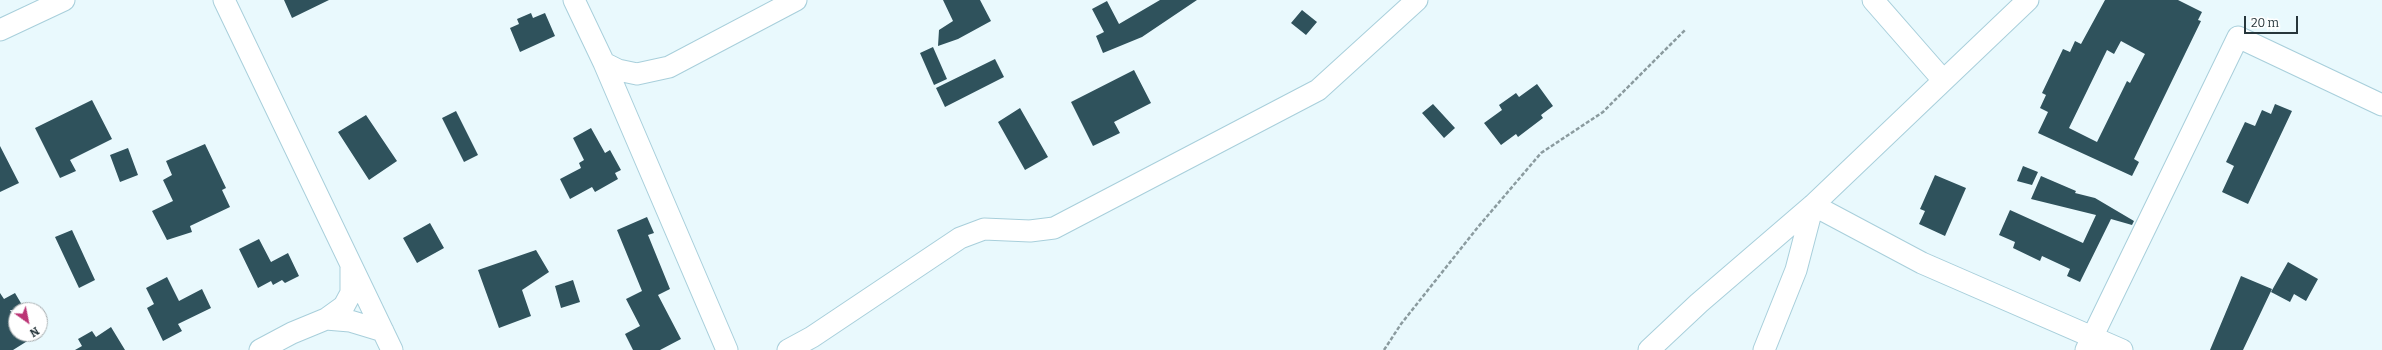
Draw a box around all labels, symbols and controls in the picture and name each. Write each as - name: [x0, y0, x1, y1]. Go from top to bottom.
- scale bar: [2246, 8, 2300, 34]
- text: 20 m: [2251, 16, 2279, 30]
- north arrow: [8, 302, 48, 342]
- text: N: [27, 324, 41, 339]

